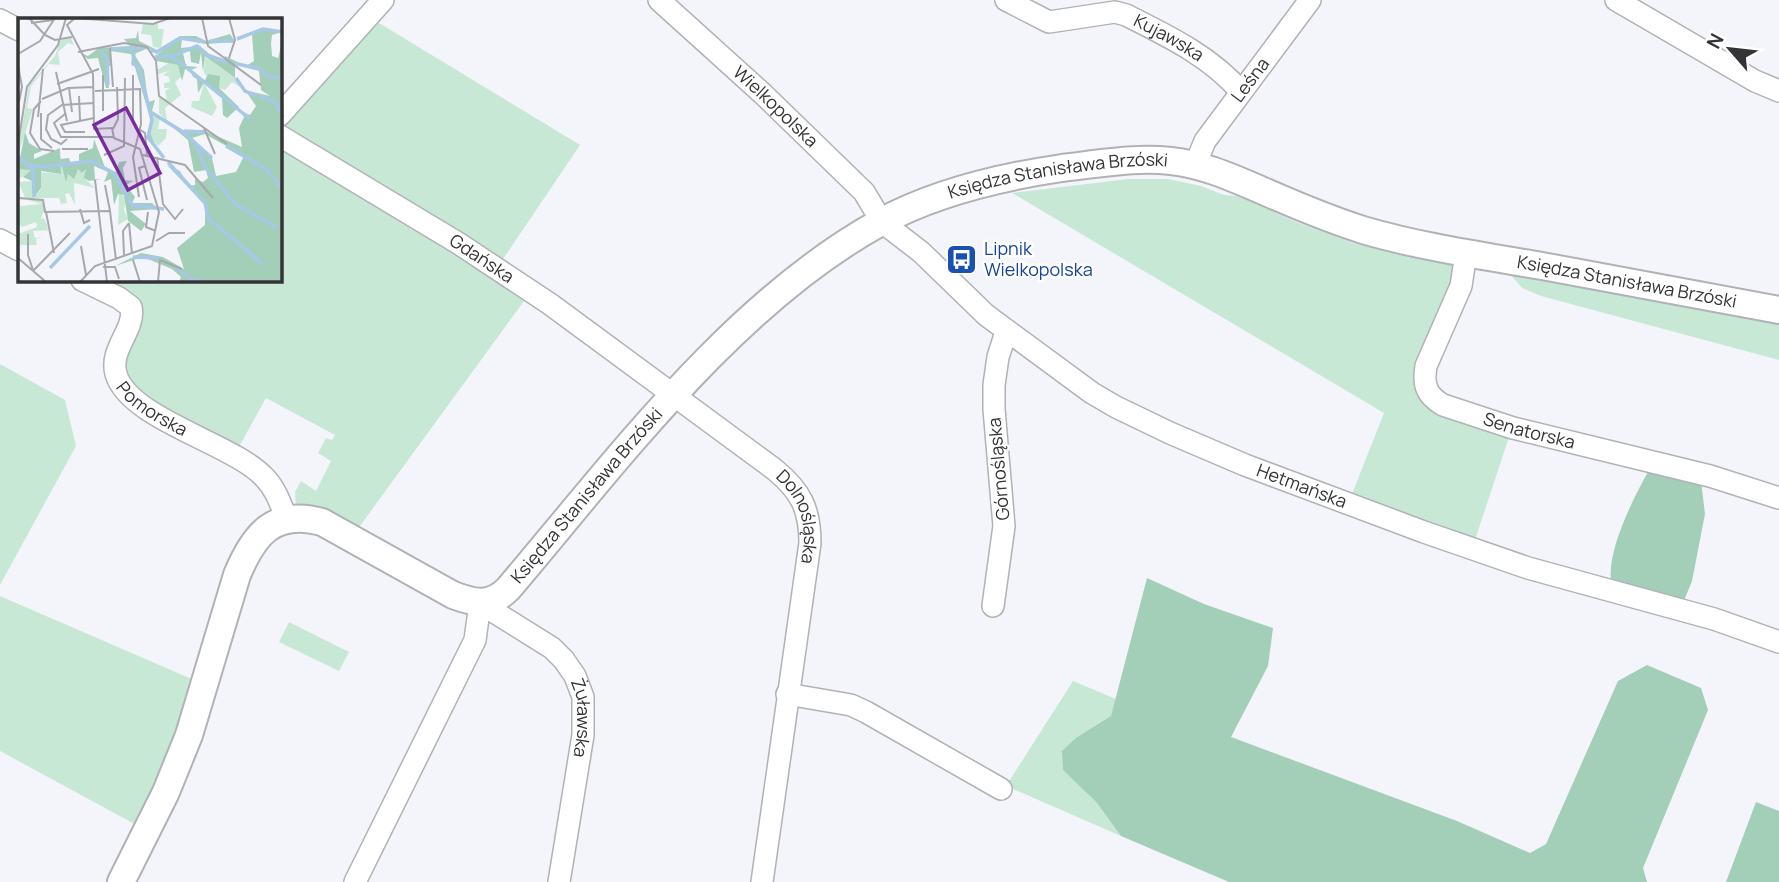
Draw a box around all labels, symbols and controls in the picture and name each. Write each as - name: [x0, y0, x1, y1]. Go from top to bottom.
- street label: Kujawska: [1130, 8, 1209, 66]
- north arrow: [1695, 14, 1765, 84]
- inset map: [18, 18, 282, 282]
- text: N: [1700, 29, 1730, 53]
- street label: Leśna: [1225, 52, 1274, 107]
- street label: Wielkopolska: [729, 60, 824, 152]
- street label: Księdza Stanisława Brzóski: [945, 147, 1169, 204]
- street label: Gdańska: [446, 228, 519, 288]
- place label: Lipnik Wielkopolska: [984, 236, 1093, 281]
- bus stop icon: Lipnik Wielkopolska: [944, 242, 978, 276]
- street label: Księdza Stanisława Brzóski: [1516, 249, 1739, 313]
- street label: Pomorska: [111, 376, 192, 441]
- street label: Księdza Stanisława Brzóski: [505, 402, 667, 588]
- street label: Senatorska: [1480, 406, 1578, 454]
- street label: Górnośląska: [982, 417, 1014, 521]
- street label: Hetmańska: [1254, 457, 1350, 513]
- street label: Dolnośląska: [772, 464, 823, 566]
- street label: Żuławska: [566, 675, 596, 759]

